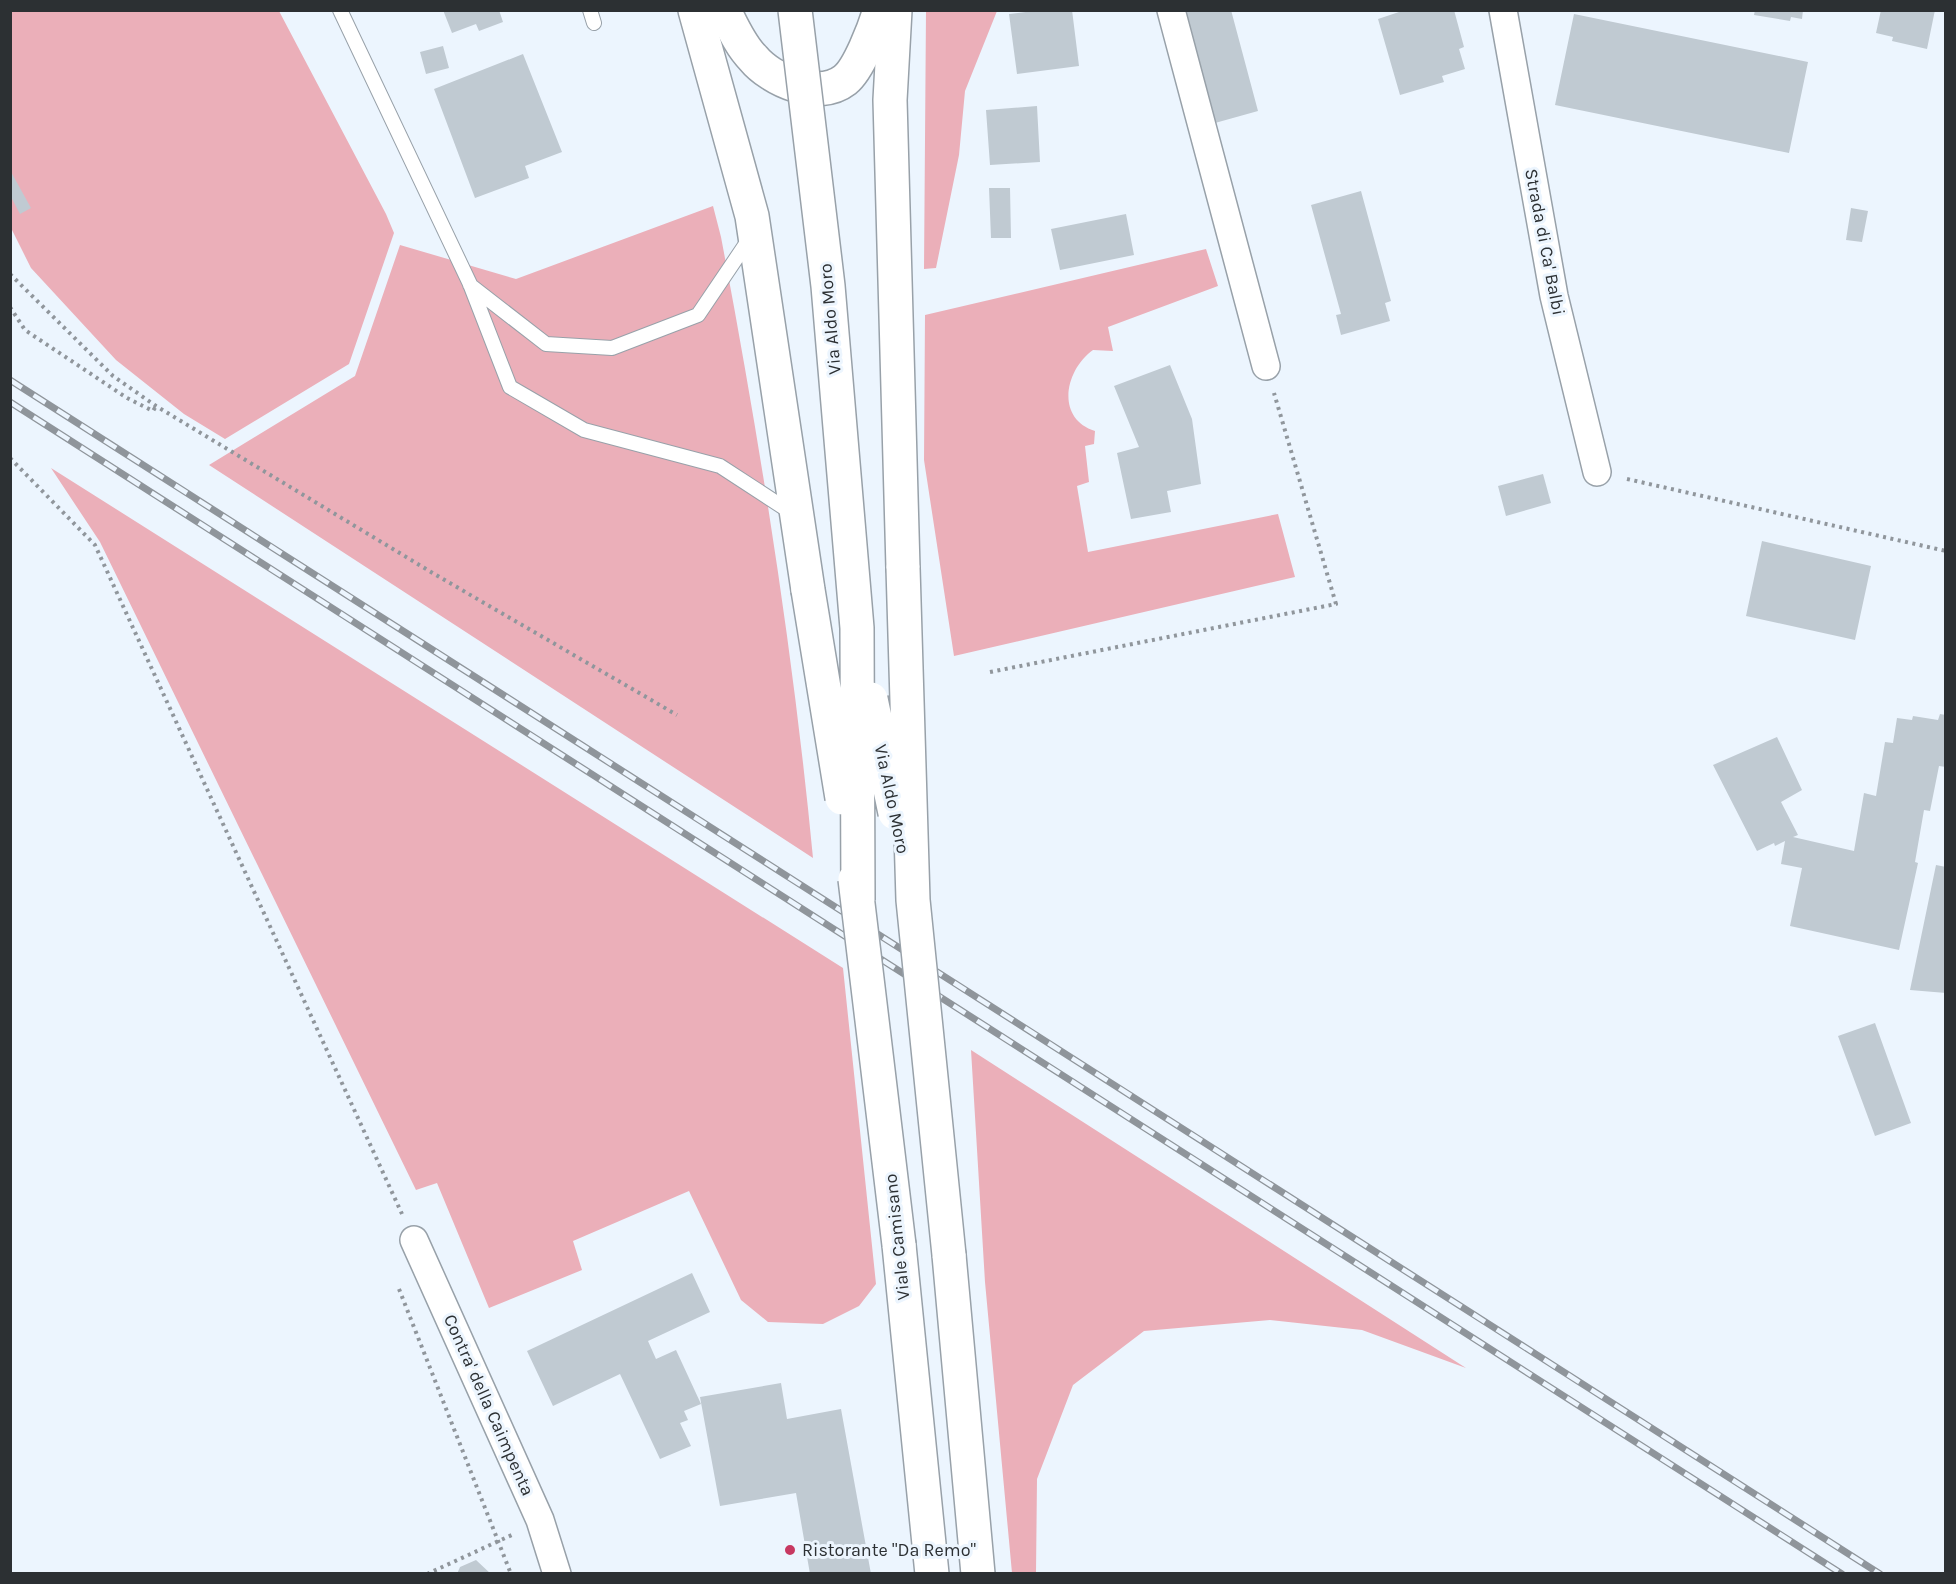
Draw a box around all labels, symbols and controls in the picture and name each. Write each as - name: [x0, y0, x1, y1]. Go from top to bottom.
- street label: Strada di Ca' Balbi: [1520, 167, 1570, 317]
- street label: Via Aldo Moro: [814, 263, 846, 375]
- street label: Via Aldo Moro: [870, 742, 914, 856]
- street label: Viale Camisano: [879, 1173, 915, 1301]
- street label: Contra' della Caimpenta: [439, 1311, 539, 1499]
- place label: Ristorante "Da Remo": [802, 1539, 976, 1561]
- marker: Ristorante "Da Remo": [783, 1543, 797, 1557]

